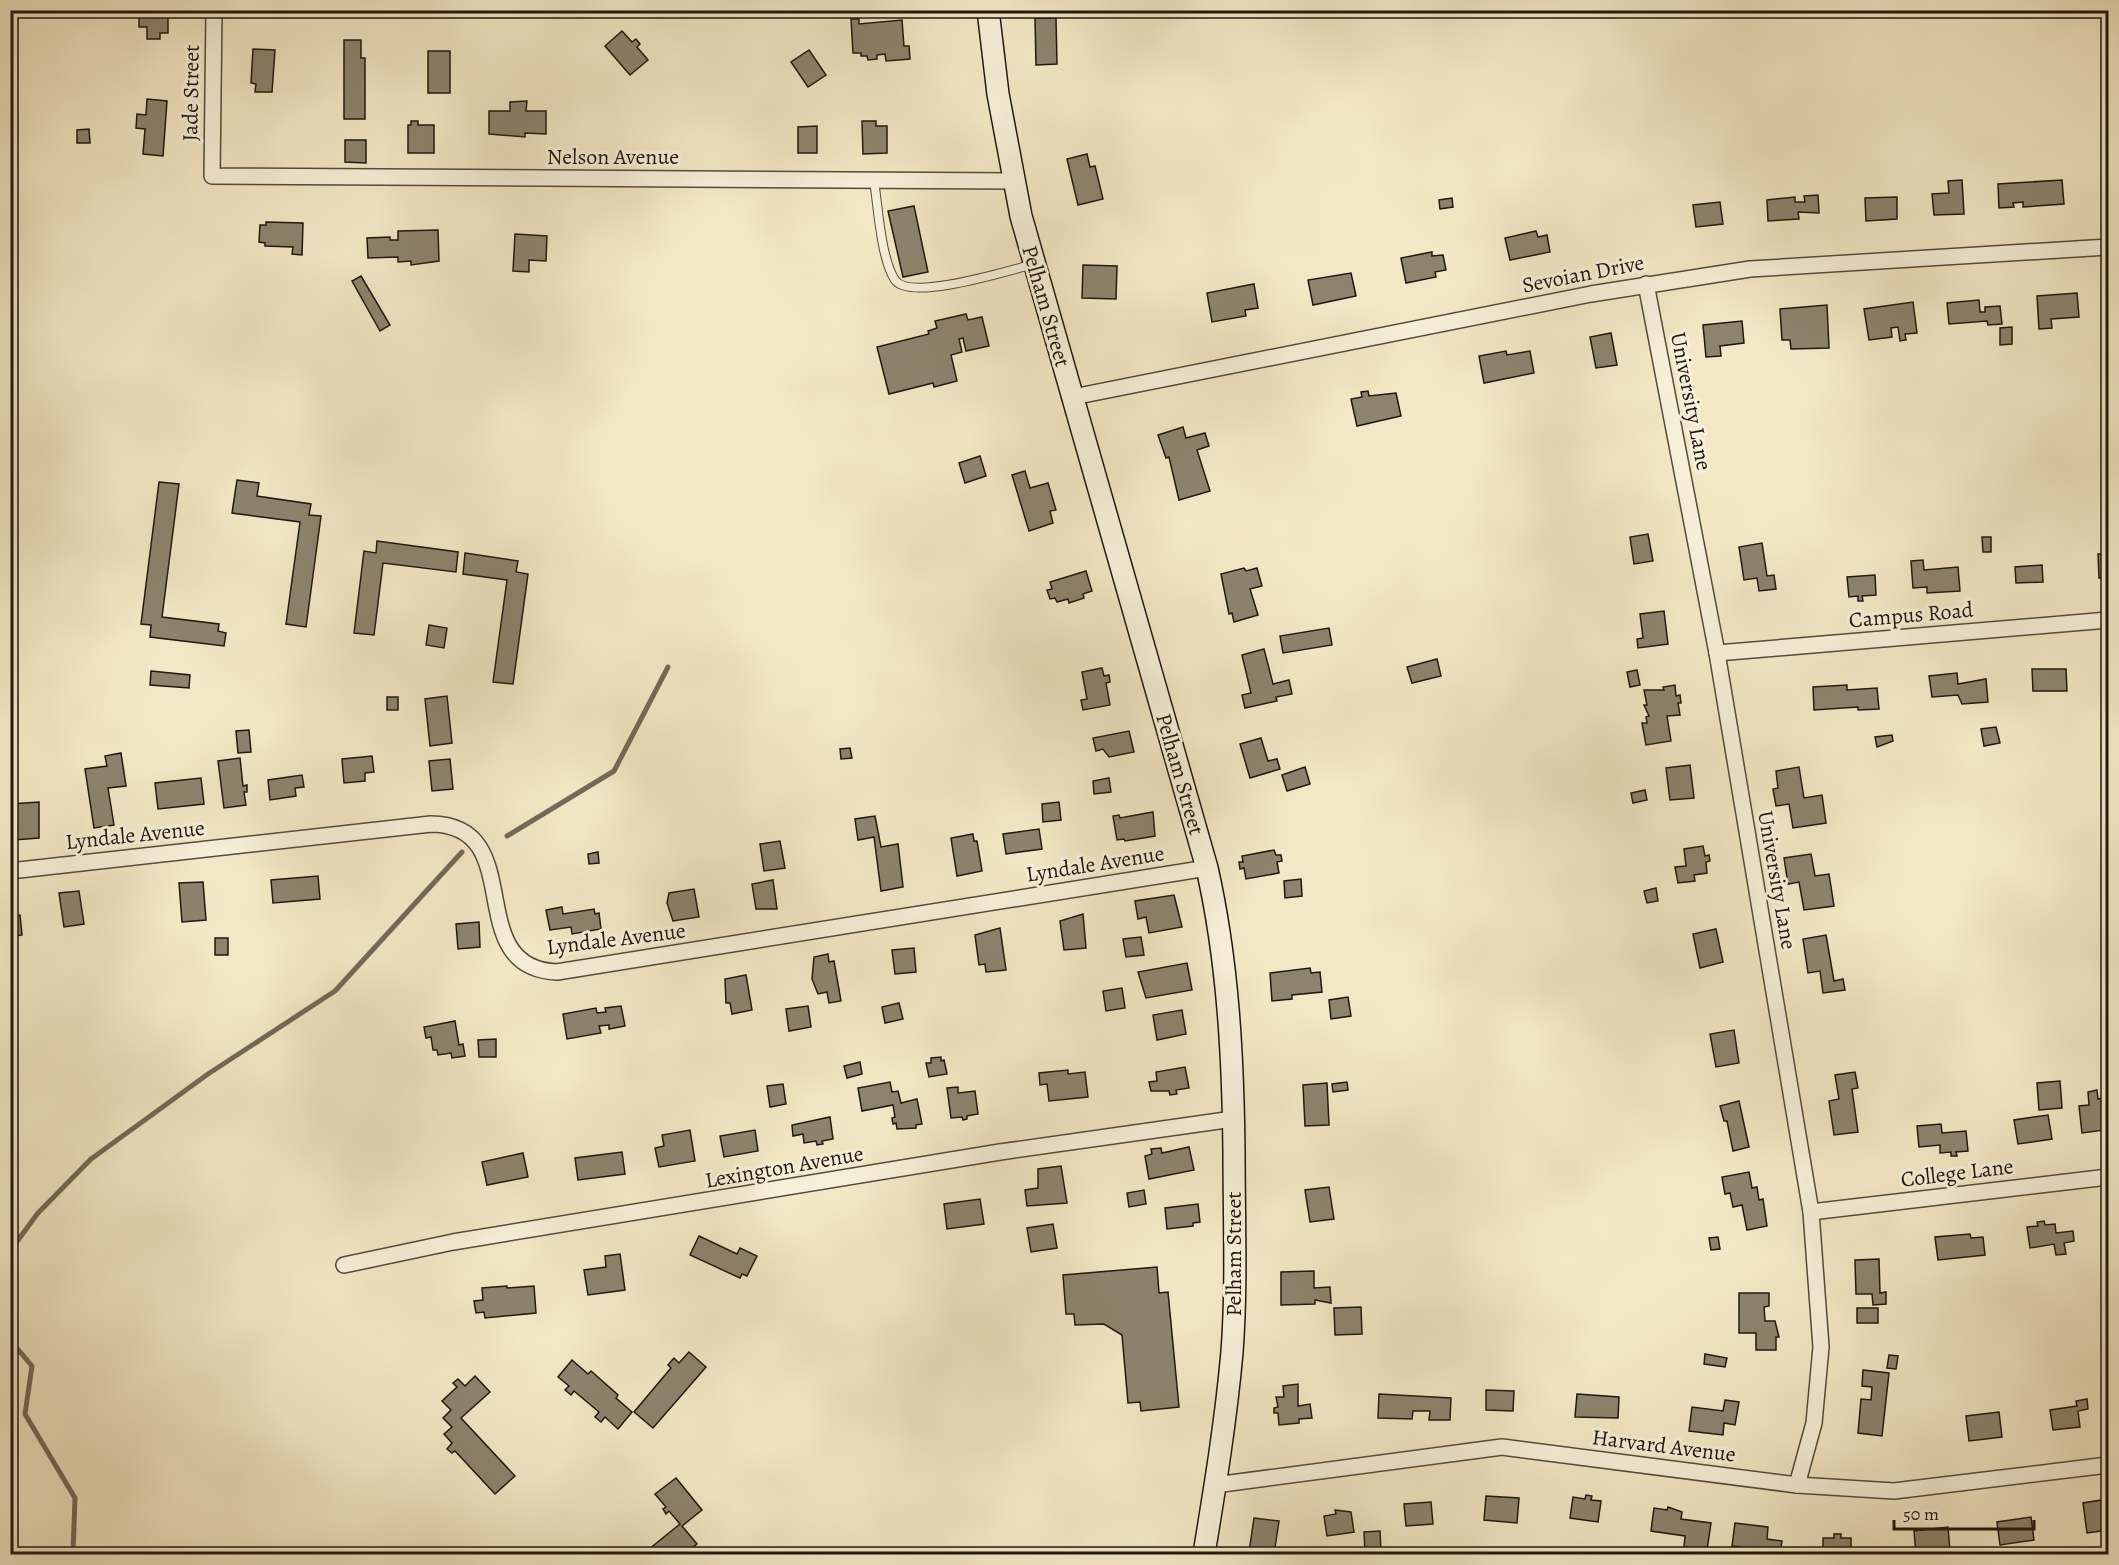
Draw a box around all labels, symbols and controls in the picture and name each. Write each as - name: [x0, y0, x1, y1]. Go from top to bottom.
- street label: Jade Street: [175, 44, 207, 142]
- street label: Nelson Avenue: [547, 142, 679, 172]
- street label: Pelham Street: [1014, 242, 1078, 371]
- street label: Sevoian Drive: [1520, 247, 1647, 301]
- street label: University Lane: [1663, 329, 1719, 473]
- street label: Campus Road: [1848, 595, 1975, 635]
- street label: Pelham Street: [1148, 710, 1212, 839]
- street label: University Lane: [1750, 808, 1804, 952]
- street label: Lyndale Avenue: [64, 813, 206, 857]
- street label: Lyndale Avenue: [1024, 838, 1167, 890]
- street label: Lyndale Avenue: [545, 916, 687, 962]
- street label: Lexington Avenue: [703, 1138, 866, 1196]
- street label: College Lane: [1899, 1151, 2015, 1195]
- street label: Pelham Street: [1219, 1191, 1249, 1317]
- street label: Harvard Avenue: [1590, 1422, 1738, 1470]
- scale bar: [1894, 1493, 2034, 1531]
- text: 50 m: [1903, 1502, 1939, 1526]

